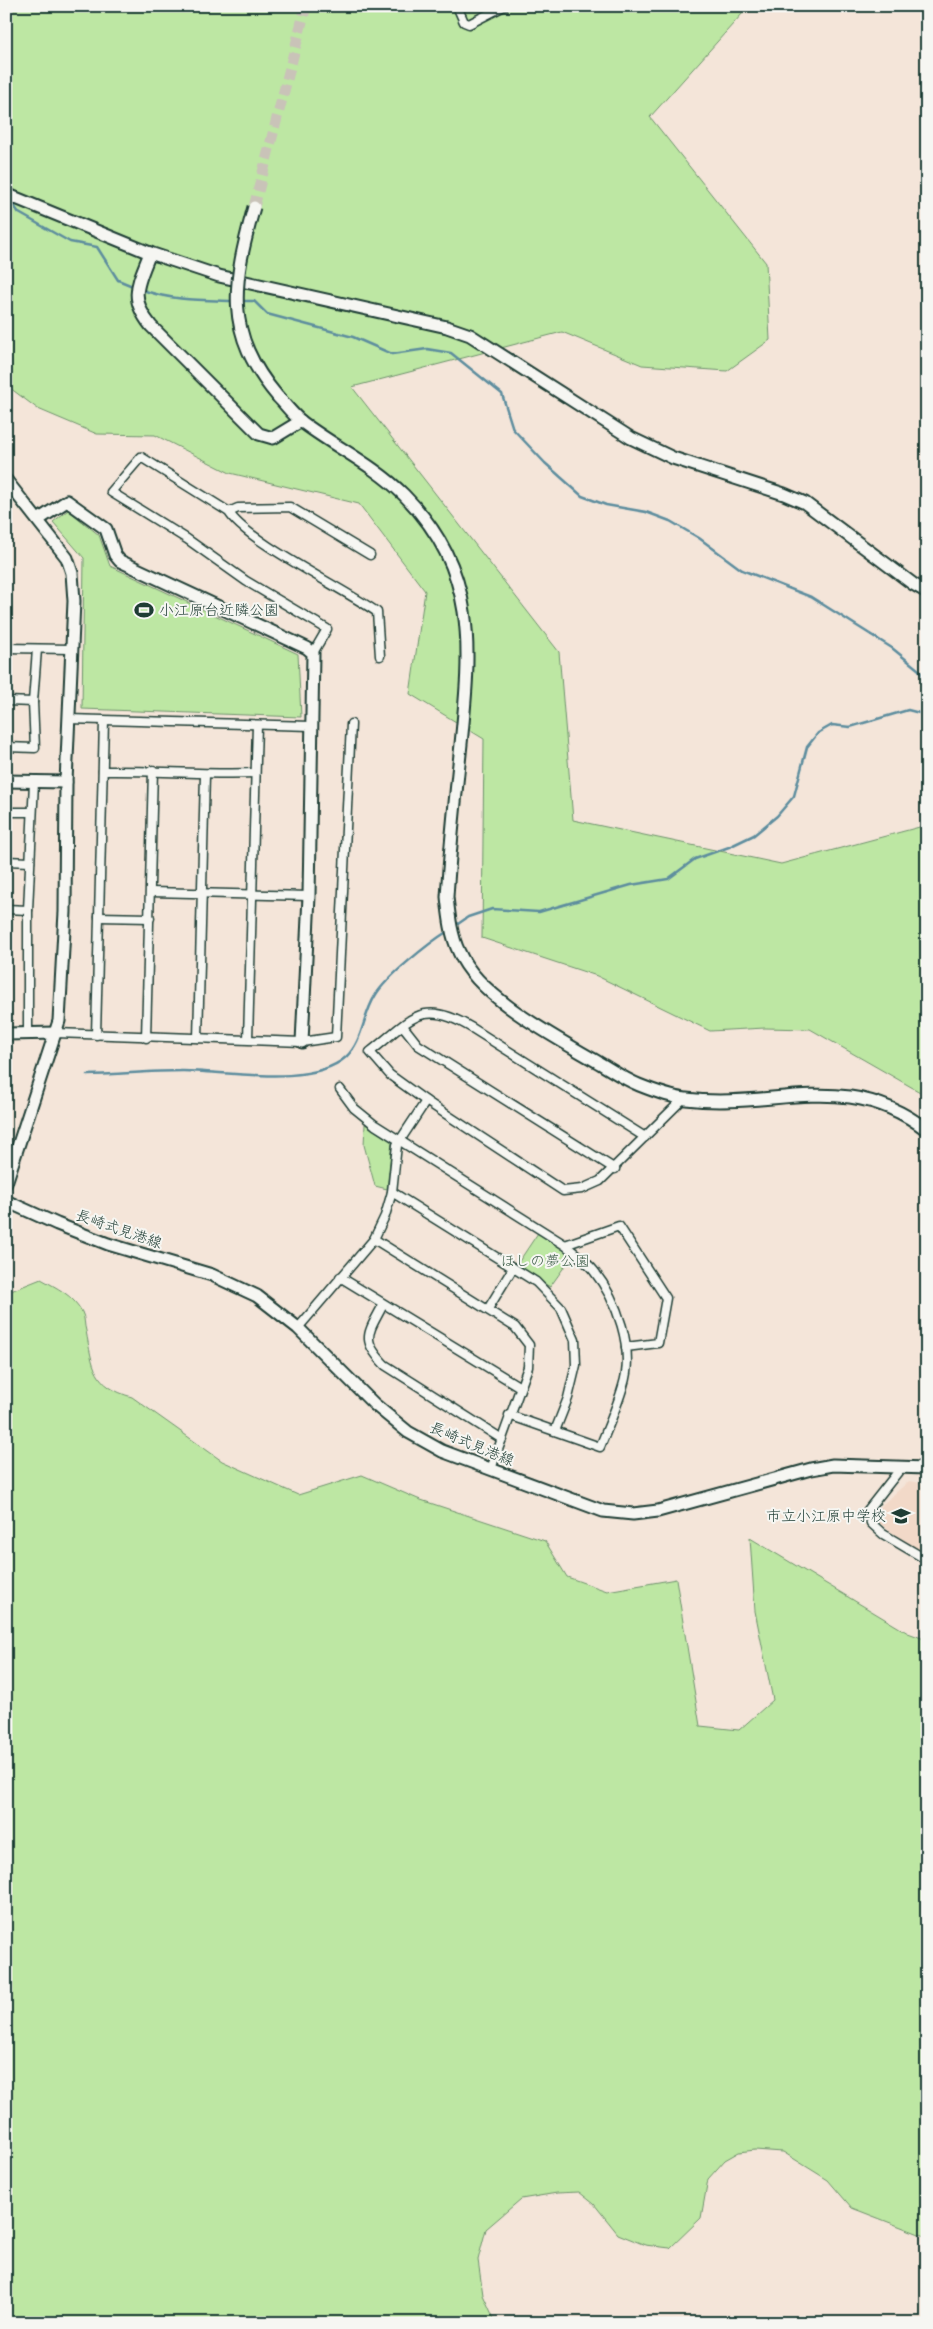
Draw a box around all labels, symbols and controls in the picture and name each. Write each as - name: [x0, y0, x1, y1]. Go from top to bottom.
- sports icon: 小江原台近隣公園: [133, 599, 155, 621]
- place label: 小江原台近隣公園: [159, 600, 279, 620]
- street label: 長崎式見港線: [73, 1205, 165, 1253]
- park label: ほしの夢公園: [500, 1251, 590, 1271]
- street label: 長崎式見港線: [427, 1417, 517, 1471]
- school or university icon: 市立小江原中学校: [890, 1505, 912, 1527]
- place label: 市立小江原中学校: [766, 1506, 886, 1526]

